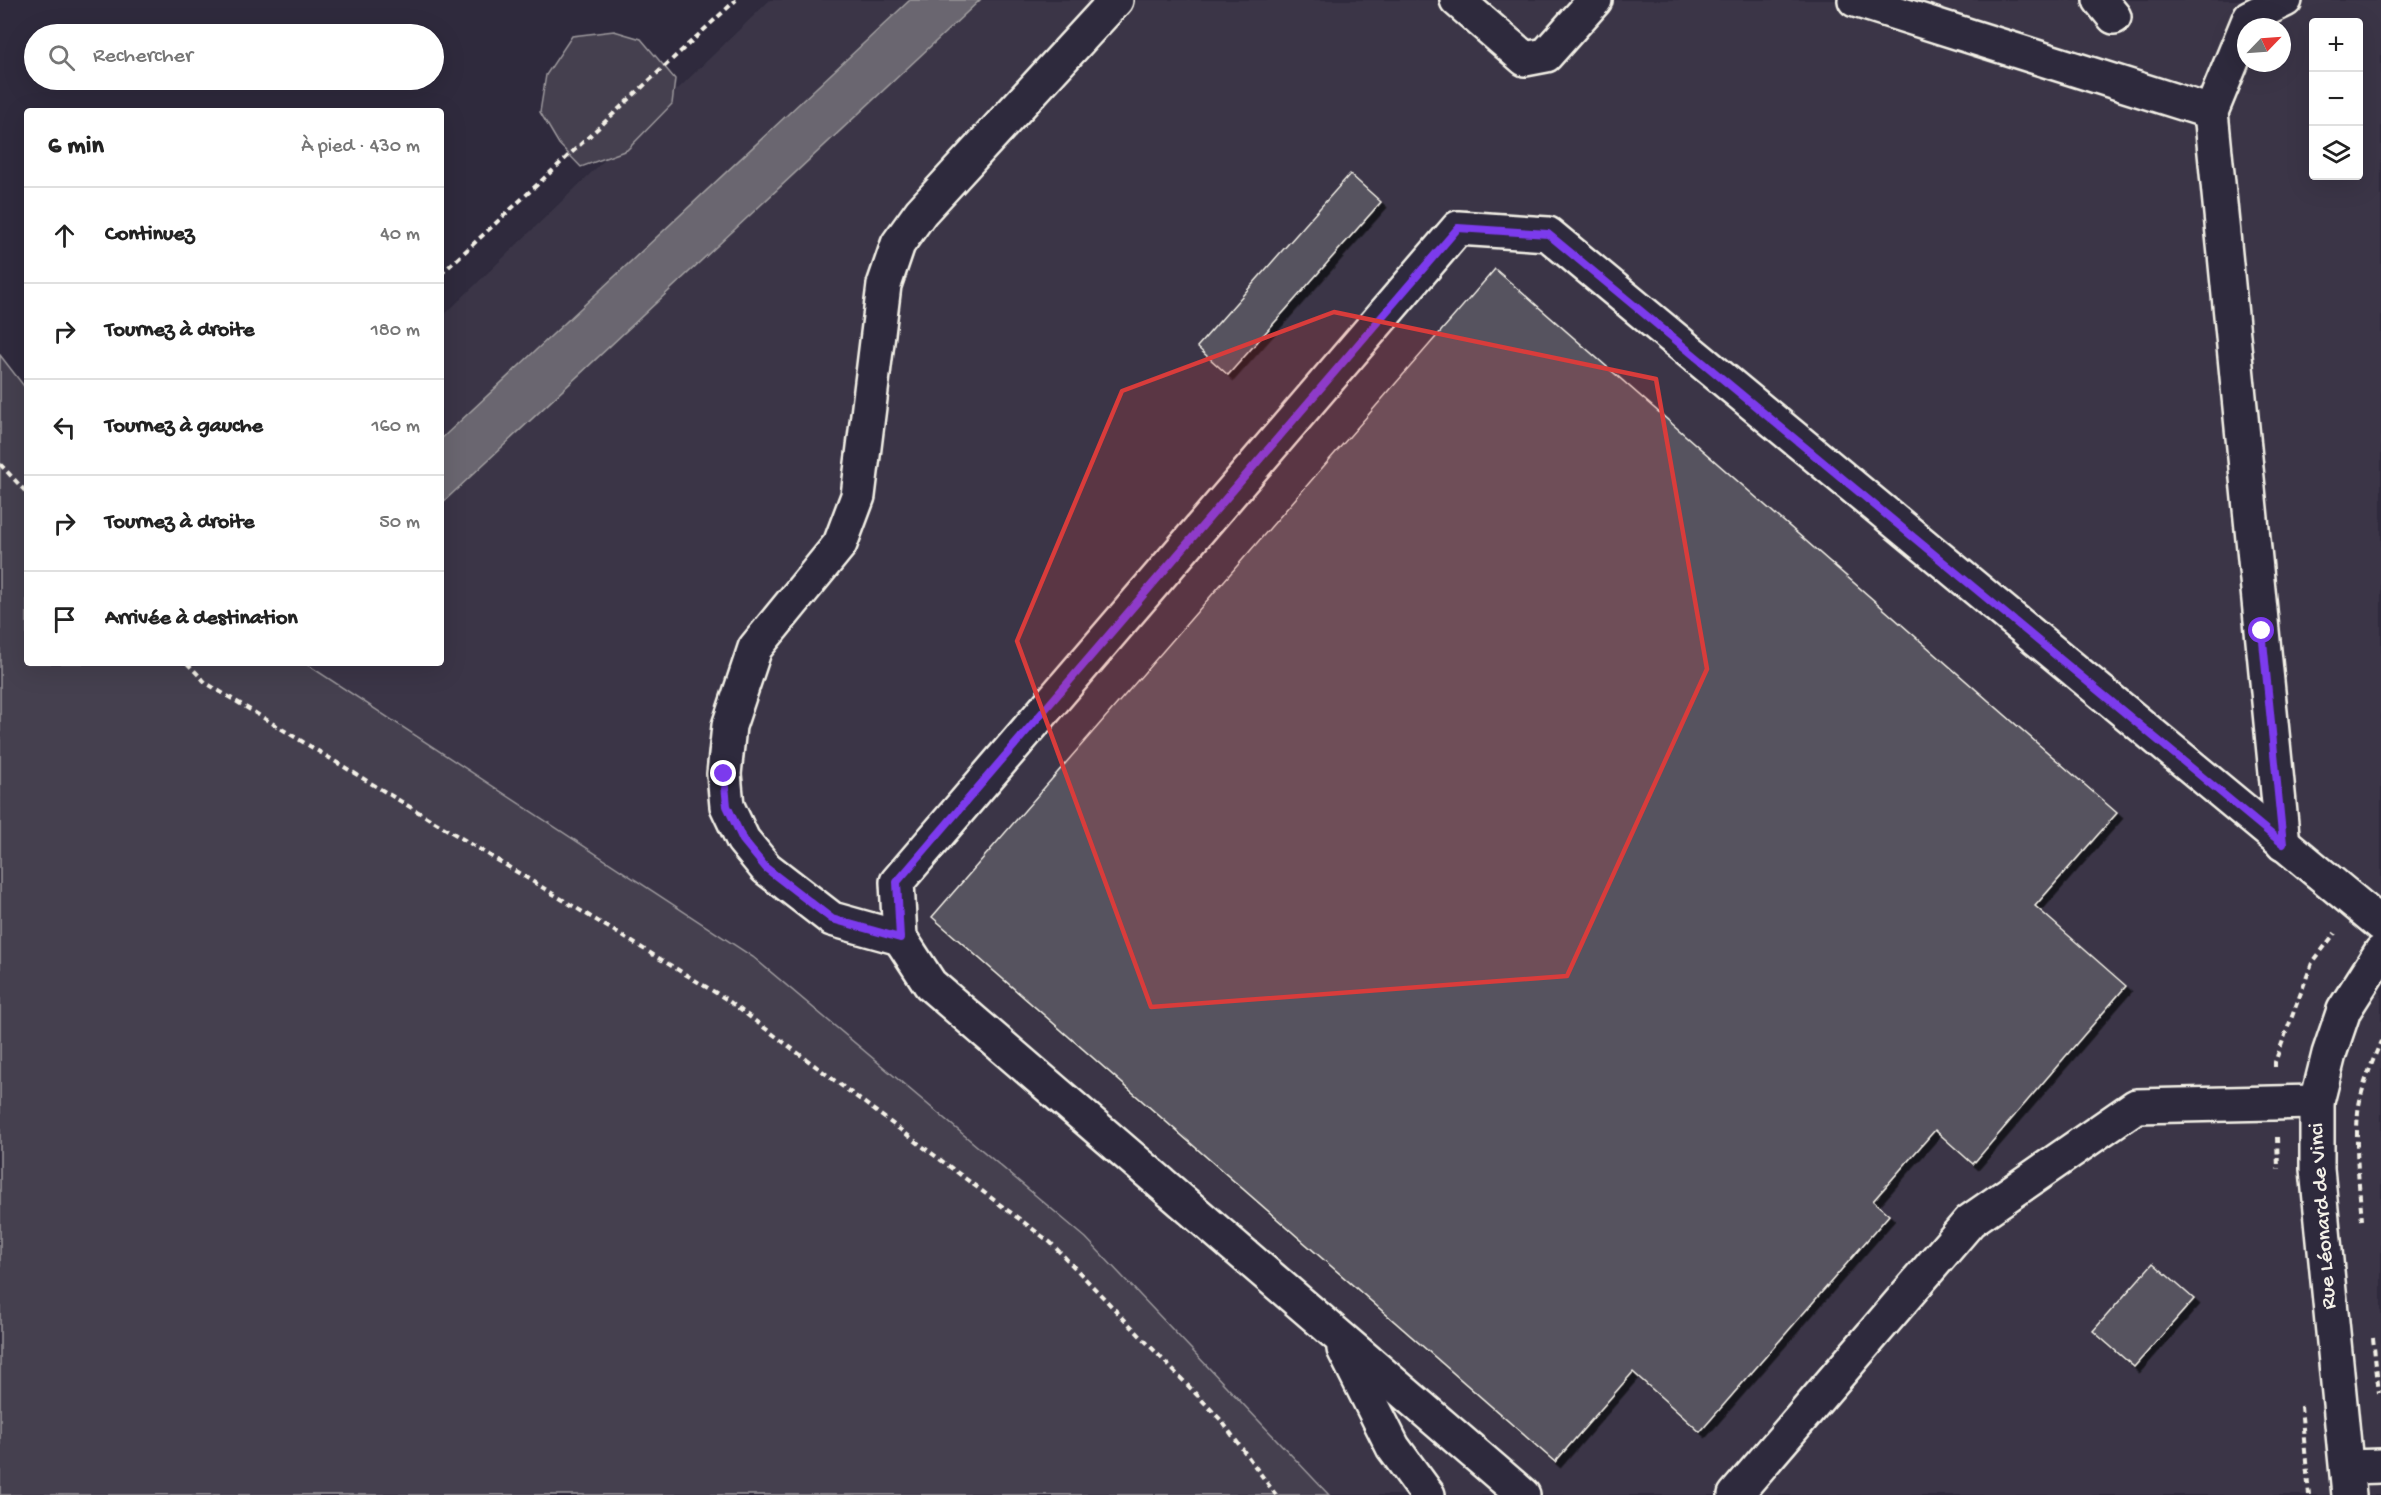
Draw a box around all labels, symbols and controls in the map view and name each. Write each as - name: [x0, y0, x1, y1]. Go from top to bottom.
- north arrow: [2237, 18, 2291, 72]
- map controls: [2309, 18, 2363, 180]
- button: +: [2309, 18, 2363, 72]
- search box: [24, 24, 444, 90]
- icon: search: [45, 41, 78, 74]
- text: Rechercher: [93, 44, 193, 70]
- button: −: [2309, 72, 2363, 126]
- button: layers: [2309, 126, 2363, 180]
- text: 6 min: [48, 132, 104, 163]
- text: À pied · 430 m: [301, 136, 420, 159]
- icon: ahead: [48, 219, 81, 252]
- text: Continuez: [105, 222, 194, 248]
- text: 40 m: [380, 224, 420, 247]
- icon: right: [48, 315, 81, 348]
- text: Tournez à droite: [105, 318, 254, 344]
- text: 180 m: [371, 320, 420, 343]
- icon: left: [48, 411, 81, 444]
- text: Tournez à gauche: [105, 414, 263, 440]
- text: 160 m: [371, 416, 420, 439]
- icon: right: [48, 507, 81, 540]
- text: Tournez à droite: [105, 510, 254, 536]
- text: 50 m: [379, 512, 420, 535]
- icon: arrive: [48, 603, 81, 636]
- text: Arrivée à destination: [105, 606, 298, 632]
- route start: [2248, 617, 2274, 643]
- route end: [710, 760, 736, 786]
- street label: Rue Léonard de Vinci: [2305, 1122, 2343, 1310]

